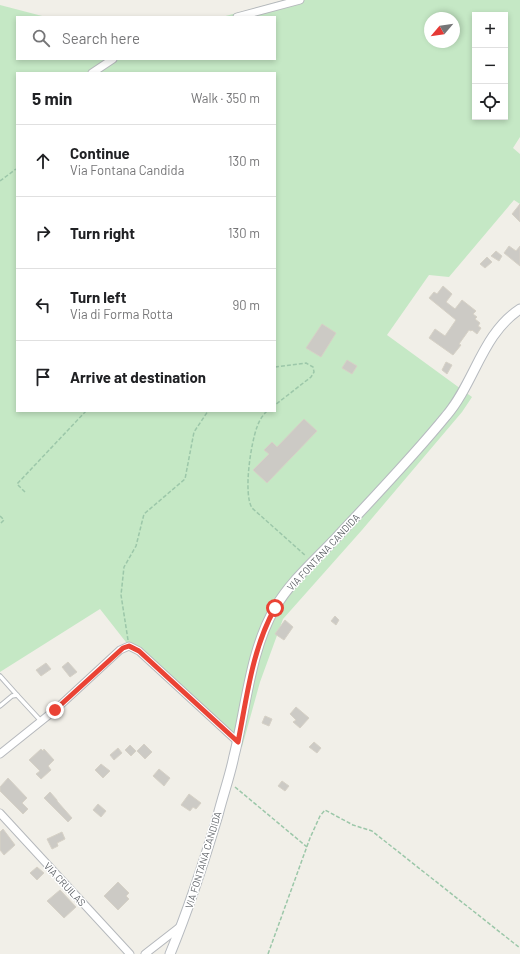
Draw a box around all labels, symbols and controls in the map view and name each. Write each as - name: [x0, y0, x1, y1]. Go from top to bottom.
- north arrow: [424, 12, 460, 48]
- map controls: [472, 12, 508, 120]
- button: +: [472, 12, 508, 48]
- search box: [16, 16, 276, 60]
- icon: search: [30, 27, 52, 49]
- text: Search here: [62, 29, 140, 47]
- button: −: [472, 48, 508, 84]
- button: locate: [472, 84, 508, 120]
- text: 5 min: [32, 88, 72, 108]
- text: Walk · 350 m: [191, 90, 260, 106]
- text: Continue: [70, 144, 130, 162]
- icon: ahead: [32, 150, 54, 172]
- text: 130 m: [228, 153, 260, 169]
- text: Via Fontana Candida: [70, 162, 184, 178]
- icon: right: [32, 222, 54, 244]
- text: Turn right: [70, 224, 135, 242]
- text: 130 m: [228, 225, 260, 241]
- text: Turn left: [70, 288, 126, 306]
- icon: left: [32, 294, 54, 316]
- text: 90 m: [233, 297, 260, 313]
- text: Via di Forma Rotta: [70, 306, 173, 322]
- icon: arrive: [32, 366, 54, 388]
- text: Arrive at destination: [70, 368, 206, 386]
- street label: VIA FONTANA CANDIDA: [284, 511, 362, 593]
- route start: [266, 599, 284, 617]
- route end: [46, 701, 64, 719]
- street label: VIA FONTANA CANDIDA: [183, 810, 223, 910]
- street label: VIA CRUILAS: [42, 860, 88, 908]

